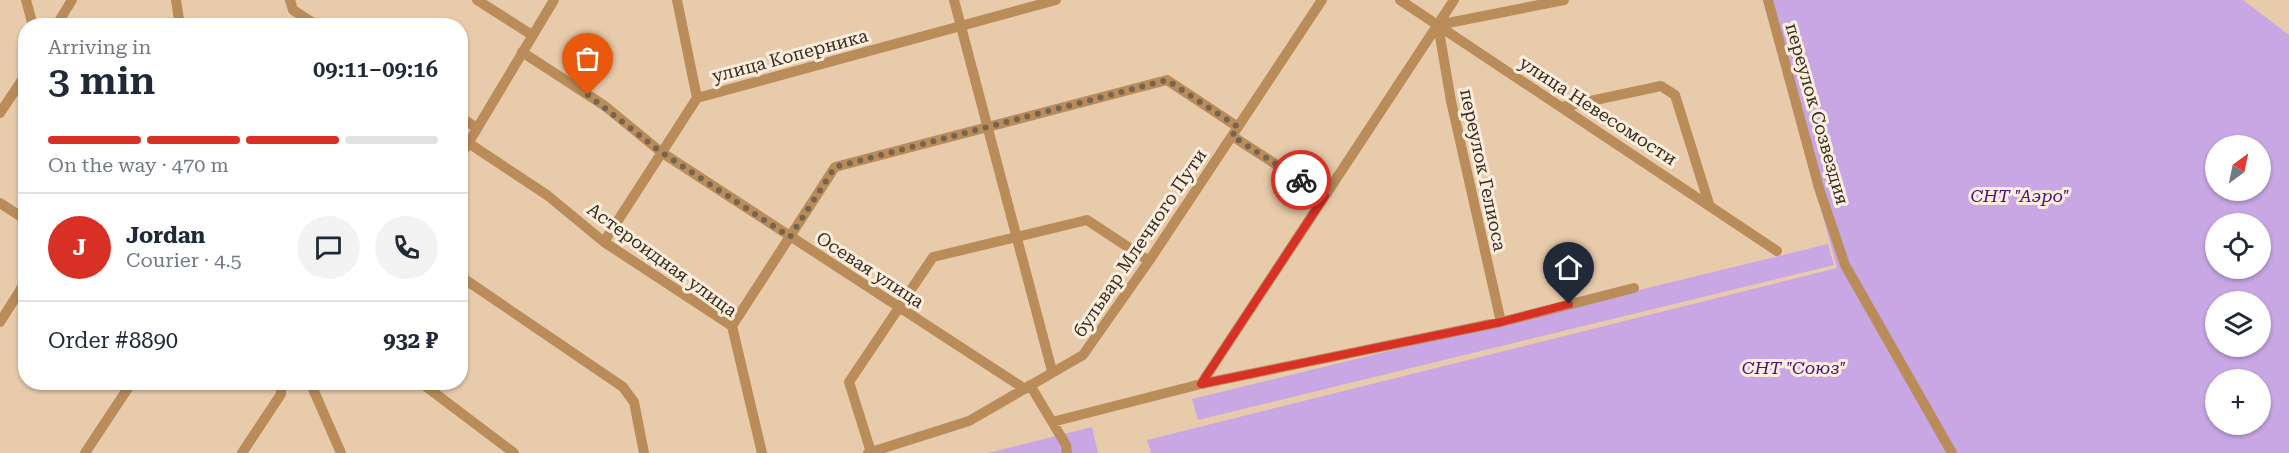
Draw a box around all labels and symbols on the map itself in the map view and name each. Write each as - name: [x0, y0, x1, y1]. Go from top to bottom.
- street label: переулок Созвездия: [1781, 21, 1853, 207]
- street label: улица Коперника: [710, 25, 870, 86]
- pin: [562, 33, 613, 95]
- street label: улица Невесомости: [1516, 52, 1681, 169]
- street label: переулок Гелиоса: [1456, 87, 1511, 253]
- north arrow: [2205, 135, 2271, 201]
- street label: бульвар Млечного Пути: [1069, 145, 1210, 341]
- courier: [1271, 150, 1331, 210]
- park label: СНТ "Аэро": [1970, 185, 2070, 206]
- street label: Астероидная улица: [583, 198, 741, 321]
- street label: Осевая улица: [813, 227, 928, 312]
- pin: [1543, 242, 1594, 304]
- park label: СНТ "Союз": [1742, 357, 1846, 378]

